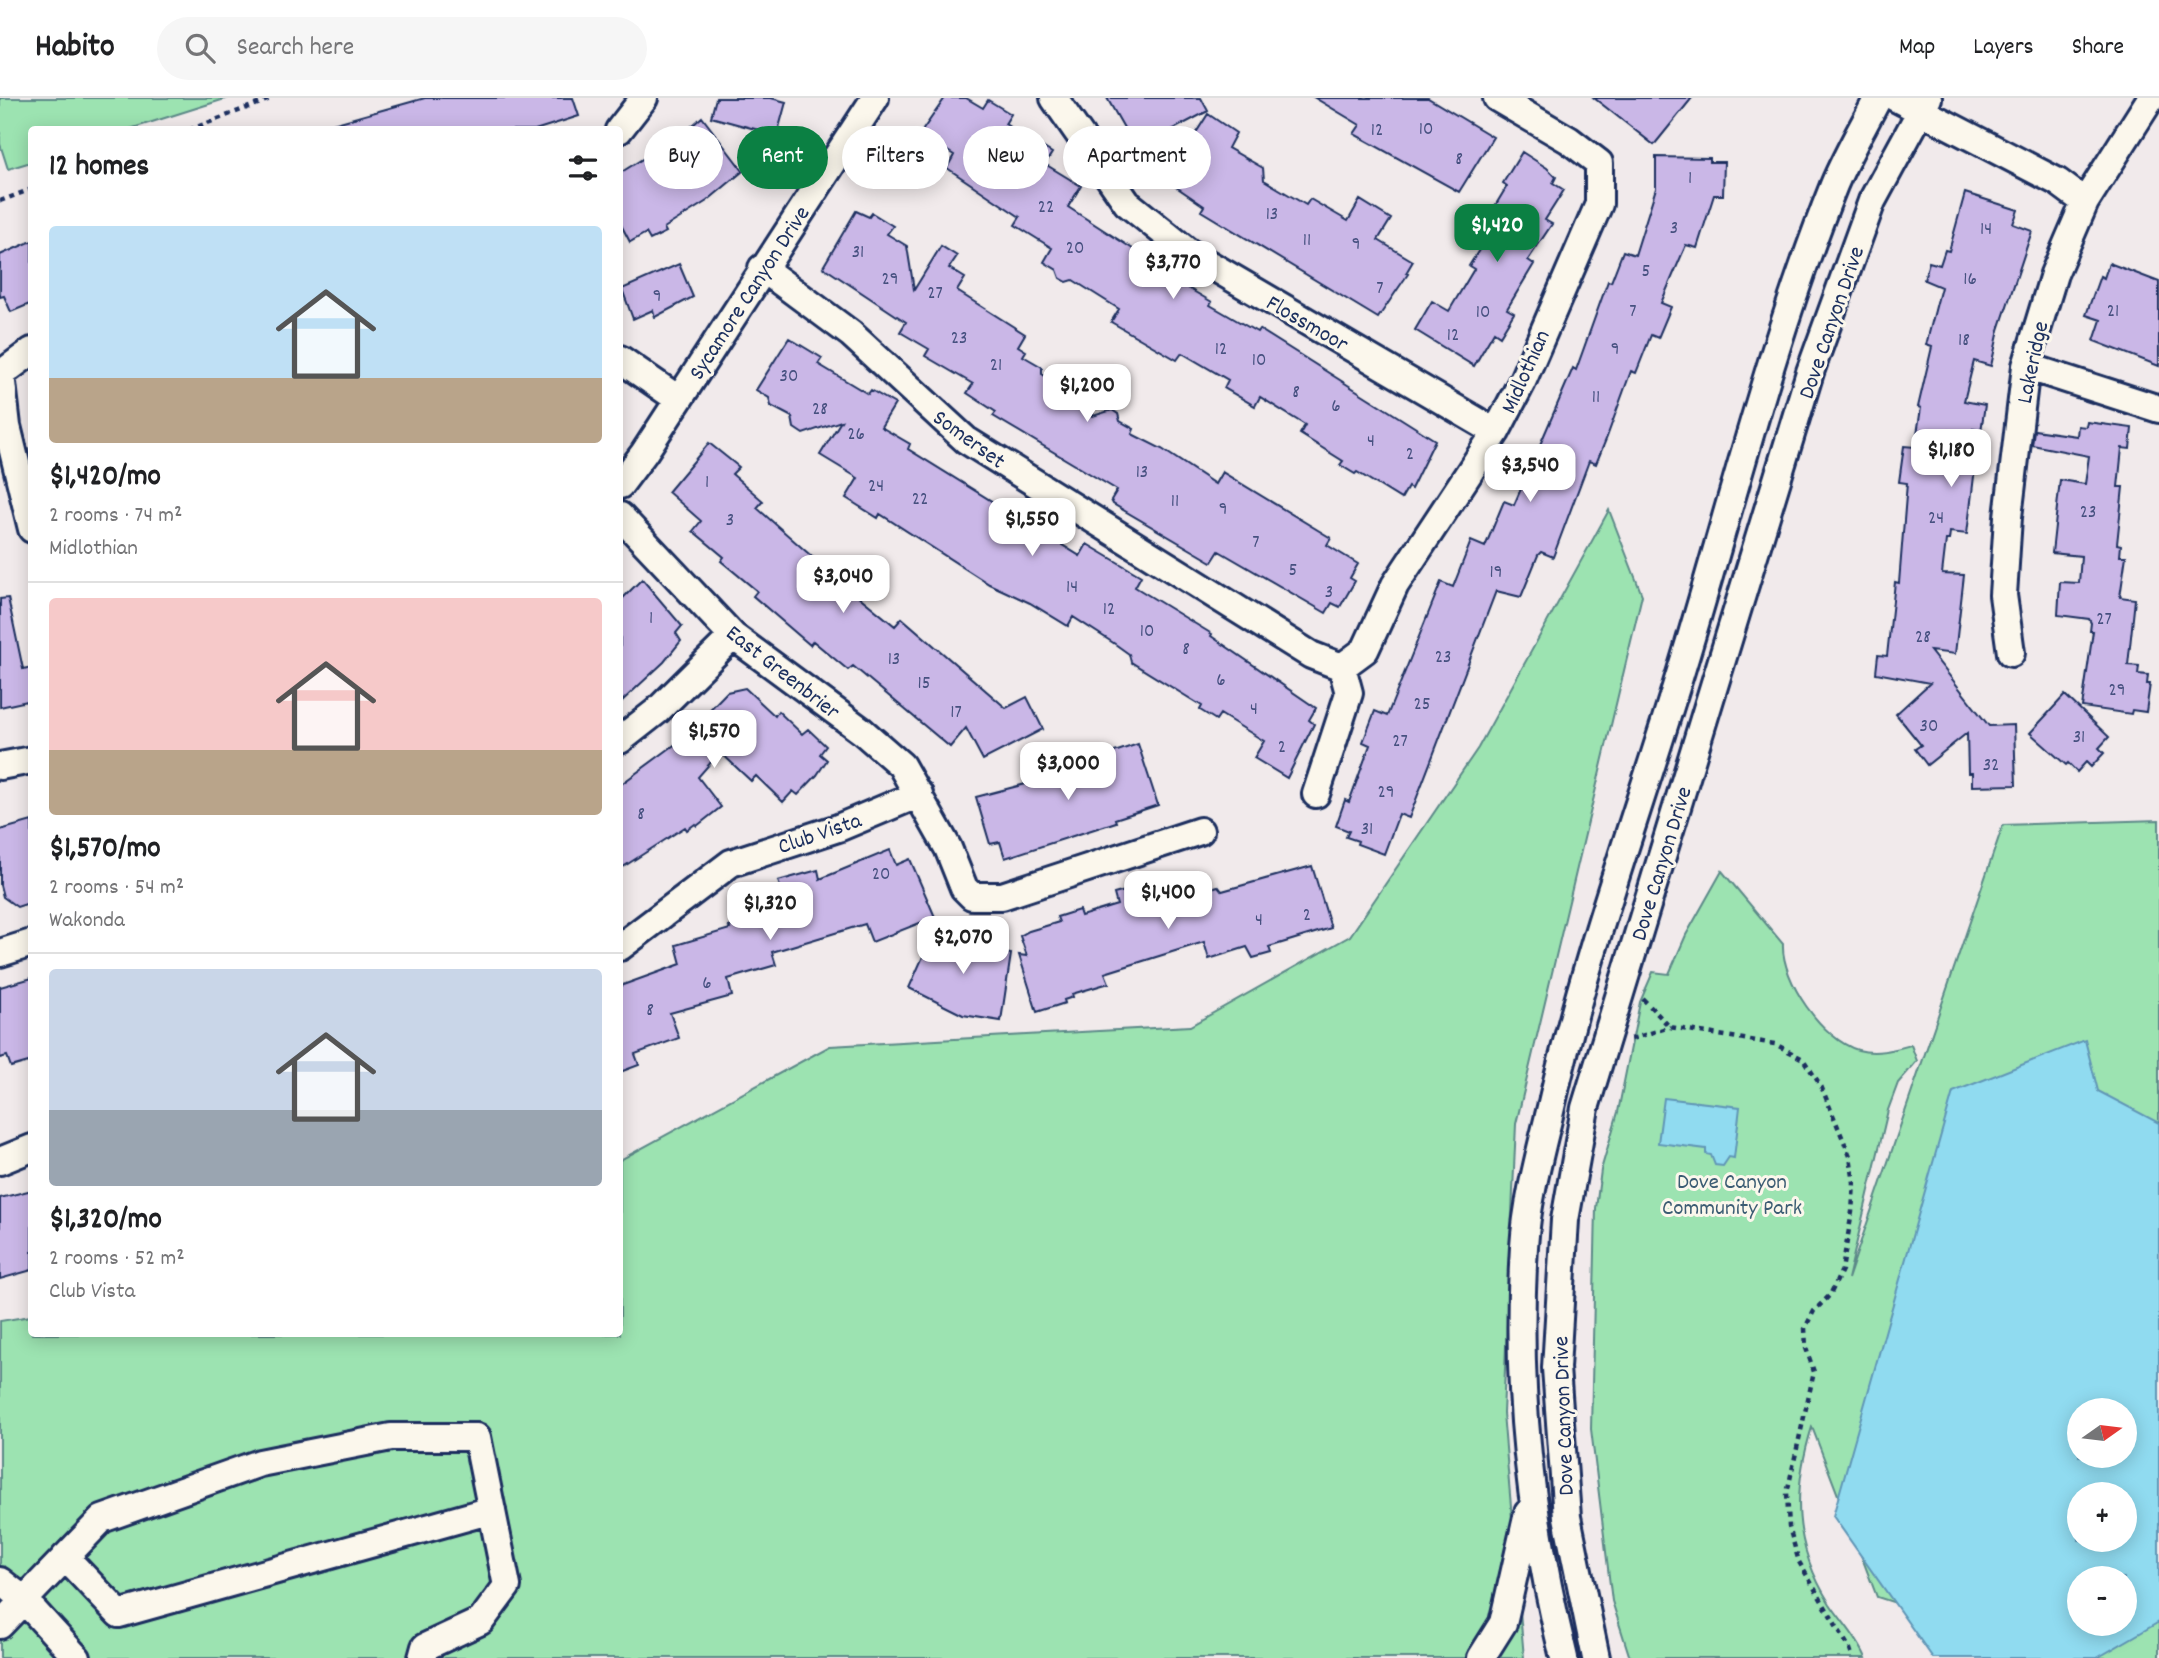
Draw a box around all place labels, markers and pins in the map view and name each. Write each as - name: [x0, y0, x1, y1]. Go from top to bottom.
- pin: $1,420: [1440, 204, 1554, 264]
- pin: $3,770: [1116, 242, 1230, 301]
- pin: $1,200: [1030, 364, 1144, 424]
- pin: $1,180: [1894, 430, 2008, 489]
- pin: $3,540: [1473, 444, 1587, 504]
- pin: $1,550: [975, 498, 1089, 558]
- pin: $3,040: [786, 556, 900, 615]
- pin: $1,570: [657, 710, 771, 770]
- pin: $3,000: [1011, 742, 1125, 802]
- pin: $1,400: [1111, 872, 1225, 931]
- pin: $1,320: [713, 882, 827, 942]
- pin: $2,070: [906, 916, 1020, 976]

